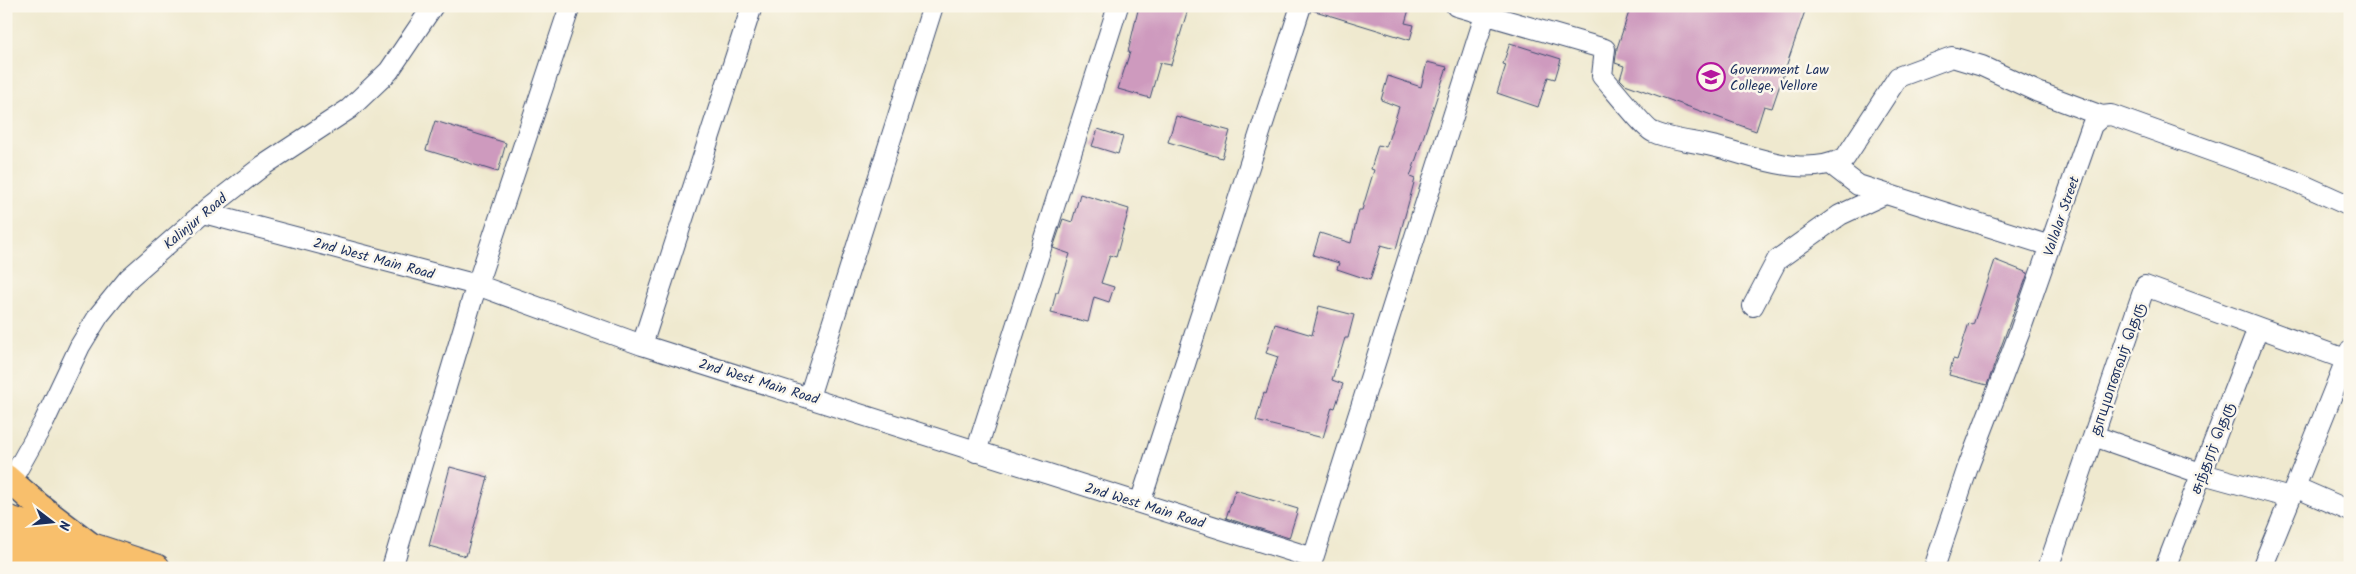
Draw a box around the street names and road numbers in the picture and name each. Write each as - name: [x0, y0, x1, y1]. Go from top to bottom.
- street label: Vallalar Street: [2038, 173, 2086, 259]
- street label: Kalinjur Road: [159, 188, 233, 255]
- street label: 2nd West Main Road: [311, 232, 438, 286]
- street label: தாயுமானவர் தெரு: [2085, 300, 2151, 439]
- street label: 2nd West Main Road: [696, 353, 822, 411]
- street label: சுந்தரர் தெரு: [2185, 399, 2241, 498]
- street label: 2nd West Main Road: [1082, 477, 1208, 535]

